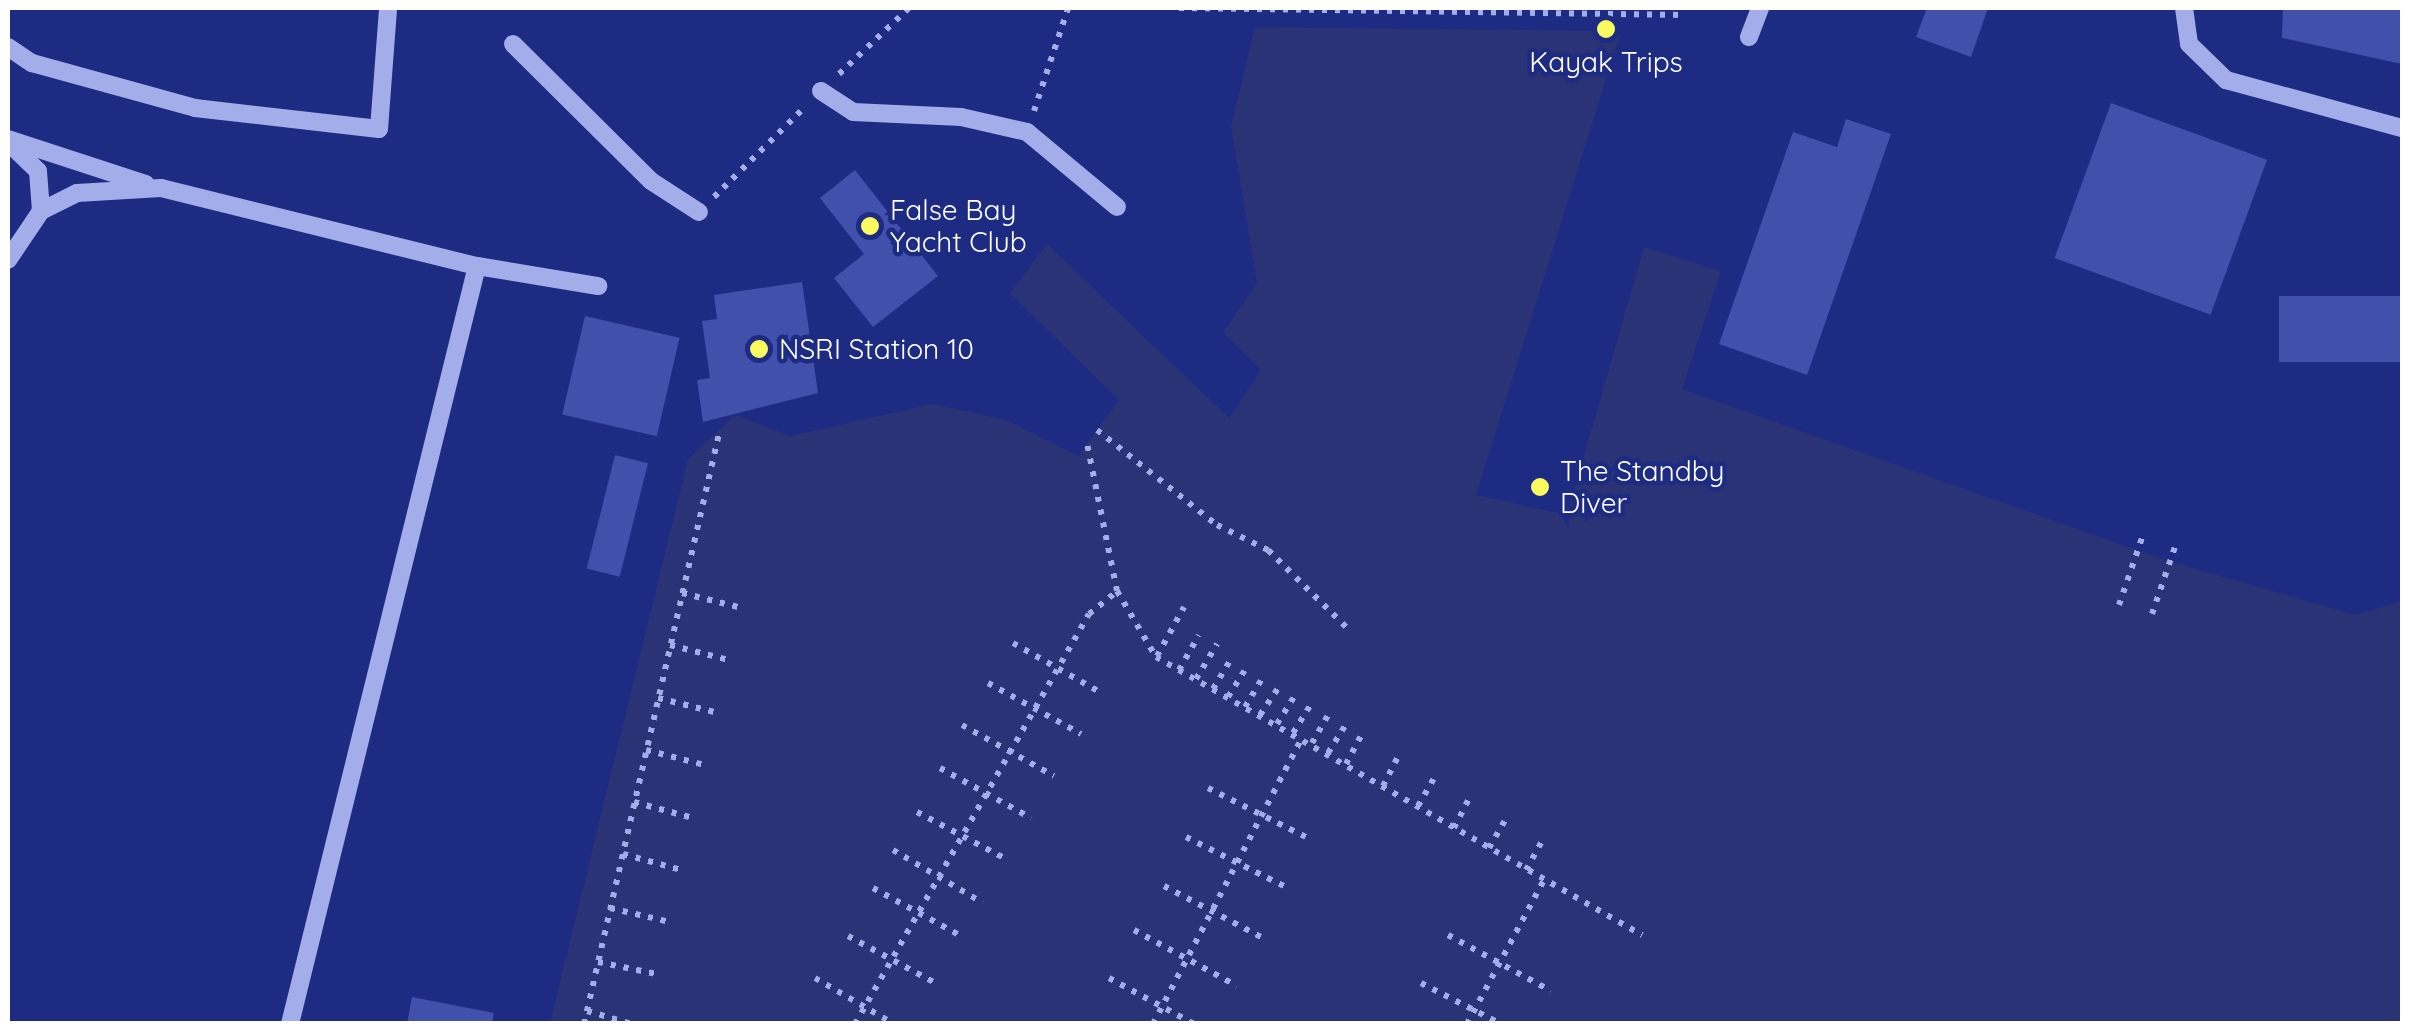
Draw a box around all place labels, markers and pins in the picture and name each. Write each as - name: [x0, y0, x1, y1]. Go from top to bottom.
- marker: Kayak Trips: [1595, 18, 1617, 40]
- place label: Kayak Trips: [1529, 45, 1683, 79]
- place label: False Bay Yacht Club: [890, 193, 1027, 259]
- marker: False Bay Yacht Club: [859, 215, 881, 237]
- place label: NSRI Station 10: [779, 332, 974, 366]
- marker: NSRI Station 10: [748, 338, 770, 360]
- place label: The Standby Diver: [1560, 454, 1724, 520]
- marker: The Standby Diver: [1529, 476, 1551, 498]

